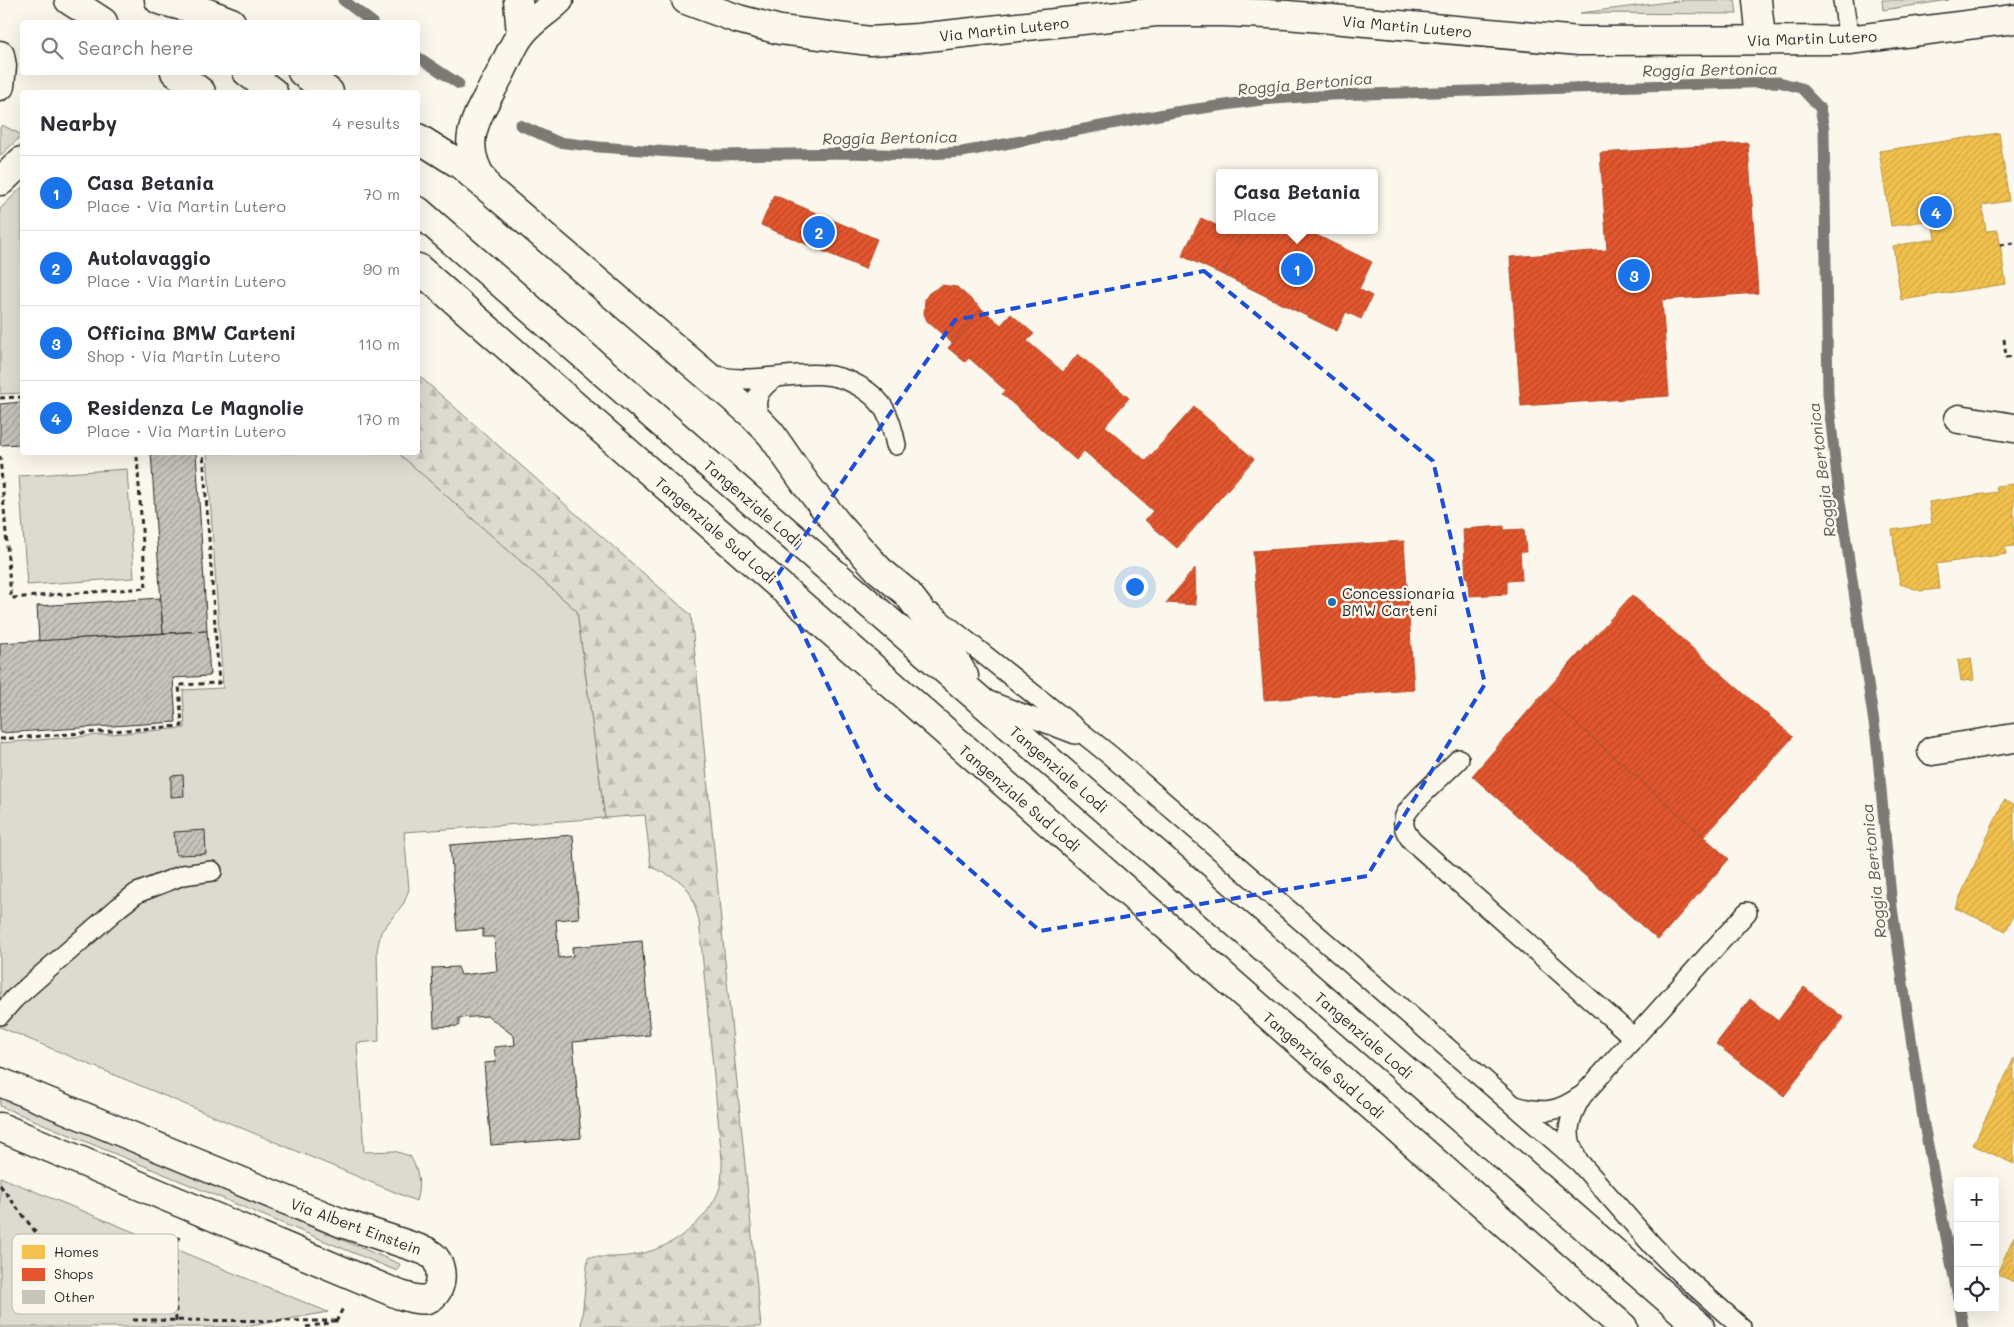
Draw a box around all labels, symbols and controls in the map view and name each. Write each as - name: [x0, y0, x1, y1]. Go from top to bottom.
- street label: Via Martin Lutero: [1341, 10, 1473, 42]
- street label: Via Martin Lutero: [938, 12, 1070, 46]
- search box: [20, 20, 420, 75]
- street label: Via Martin Lutero: [1747, 26, 1877, 50]
- icon: search: [38, 34, 66, 62]
- text: Search here: [78, 35, 194, 60]
- water label: Roggia Bertonica: [1642, 57, 1778, 81]
- water label: Roggia Bertonica: [1236, 67, 1374, 99]
- text: Nearby: [40, 109, 117, 136]
- text: 4 results: [332, 112, 400, 133]
- water label: Roggia Bertonica: [822, 125, 958, 149]
- popup: [1216, 169, 1378, 234]
- text: Casa Betania: [87, 170, 214, 195]
- text: Casa Betania: [1233, 179, 1361, 204]
- text: 1: [52, 183, 60, 204]
- text: 70 m: [363, 183, 400, 204]
- pin: 4: [1920, 193, 1952, 231]
- text: Place · Via Martin Lutero: [87, 195, 286, 216]
- text: Place: [1233, 204, 1277, 225]
- pin: 2: [803, 213, 835, 251]
- text: Autolavaggio: [87, 245, 210, 270]
- pin: 1: [1281, 250, 1313, 288]
- pin: 3: [1618, 256, 1650, 294]
- text: 2: [52, 258, 60, 279]
- text: 90 m: [363, 258, 400, 279]
- text: Place · Via Martin Lutero: [87, 270, 286, 291]
- text: Officina BMW Carteni: [87, 320, 296, 345]
- text: 3: [51, 333, 61, 354]
- text: 110 m: [358, 333, 400, 354]
- text: Shop · Via Martin Lutero: [87, 345, 280, 366]
- text: Residenza Le Magnolie: [87, 395, 304, 420]
- water label: Roggia Bertonica: [1802, 401, 1840, 539]
- text: 4: [51, 408, 61, 429]
- text: 170 m: [356, 408, 400, 429]
- text: Place · Via Martin Lutero: [87, 420, 286, 441]
- street label: Tangenziale Lodi: [700, 455, 806, 551]
- street label: Tangenziale Sud Lodi: [651, 472, 781, 588]
- your location: [1122, 574, 1148, 600]
- place label: Concessionaria BMW Carteni: [1342, 583, 1455, 620]
- marker: Concessionaria BMW Carteni: [1326, 596, 1338, 608]
- street label: Tangenziale Lodi: [1006, 721, 1112, 817]
- street label: Tangenziale Sud Lodi: [955, 740, 1085, 856]
- water label: Roggia Bertonica: [1855, 802, 1891, 940]
- street label: Tangenziale Lodi: [1311, 987, 1417, 1083]
- street label: Tangenziale Sud Lodi: [1259, 1007, 1389, 1123]
- map controls: [1954, 1177, 1999, 1312]
- button: +: [1954, 1177, 1999, 1222]
- street label: Via Albert Einstein: [288, 1193, 424, 1259]
- button: −: [1954, 1222, 1999, 1267]
- legend: [12, 1234, 178, 1314]
- text: Homes: [54, 1242, 99, 1261]
- text: Shops: [54, 1264, 94, 1283]
- button: locate: [1954, 1267, 1999, 1312]
- text: Other: [54, 1287, 95, 1306]

